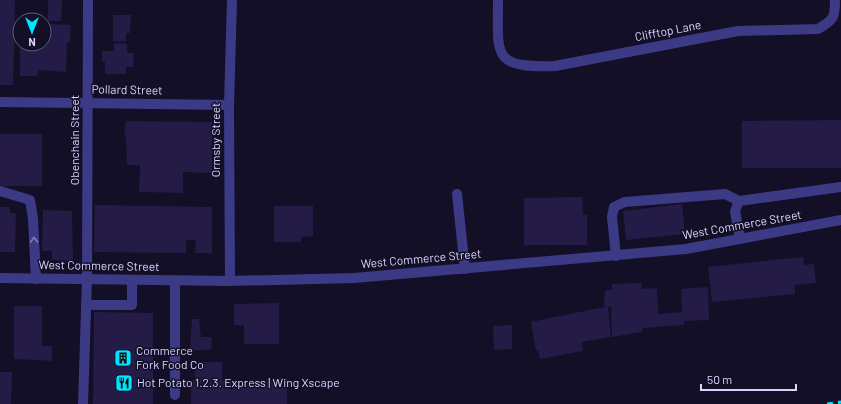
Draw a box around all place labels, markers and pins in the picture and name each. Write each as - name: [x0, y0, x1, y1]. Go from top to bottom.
- place label: Commerce Fork Food Co: [136, 343, 204, 371]
- building icon: Commerce Fork Food Co: [113, 348, 133, 368]
- restaurant icon: Hot Potato 1.2.3. Express | Wing Xscape: [114, 373, 134, 393]
- place label: Hot Potato 1.2.3. Express | Wing Xscape: [137, 375, 340, 389]

